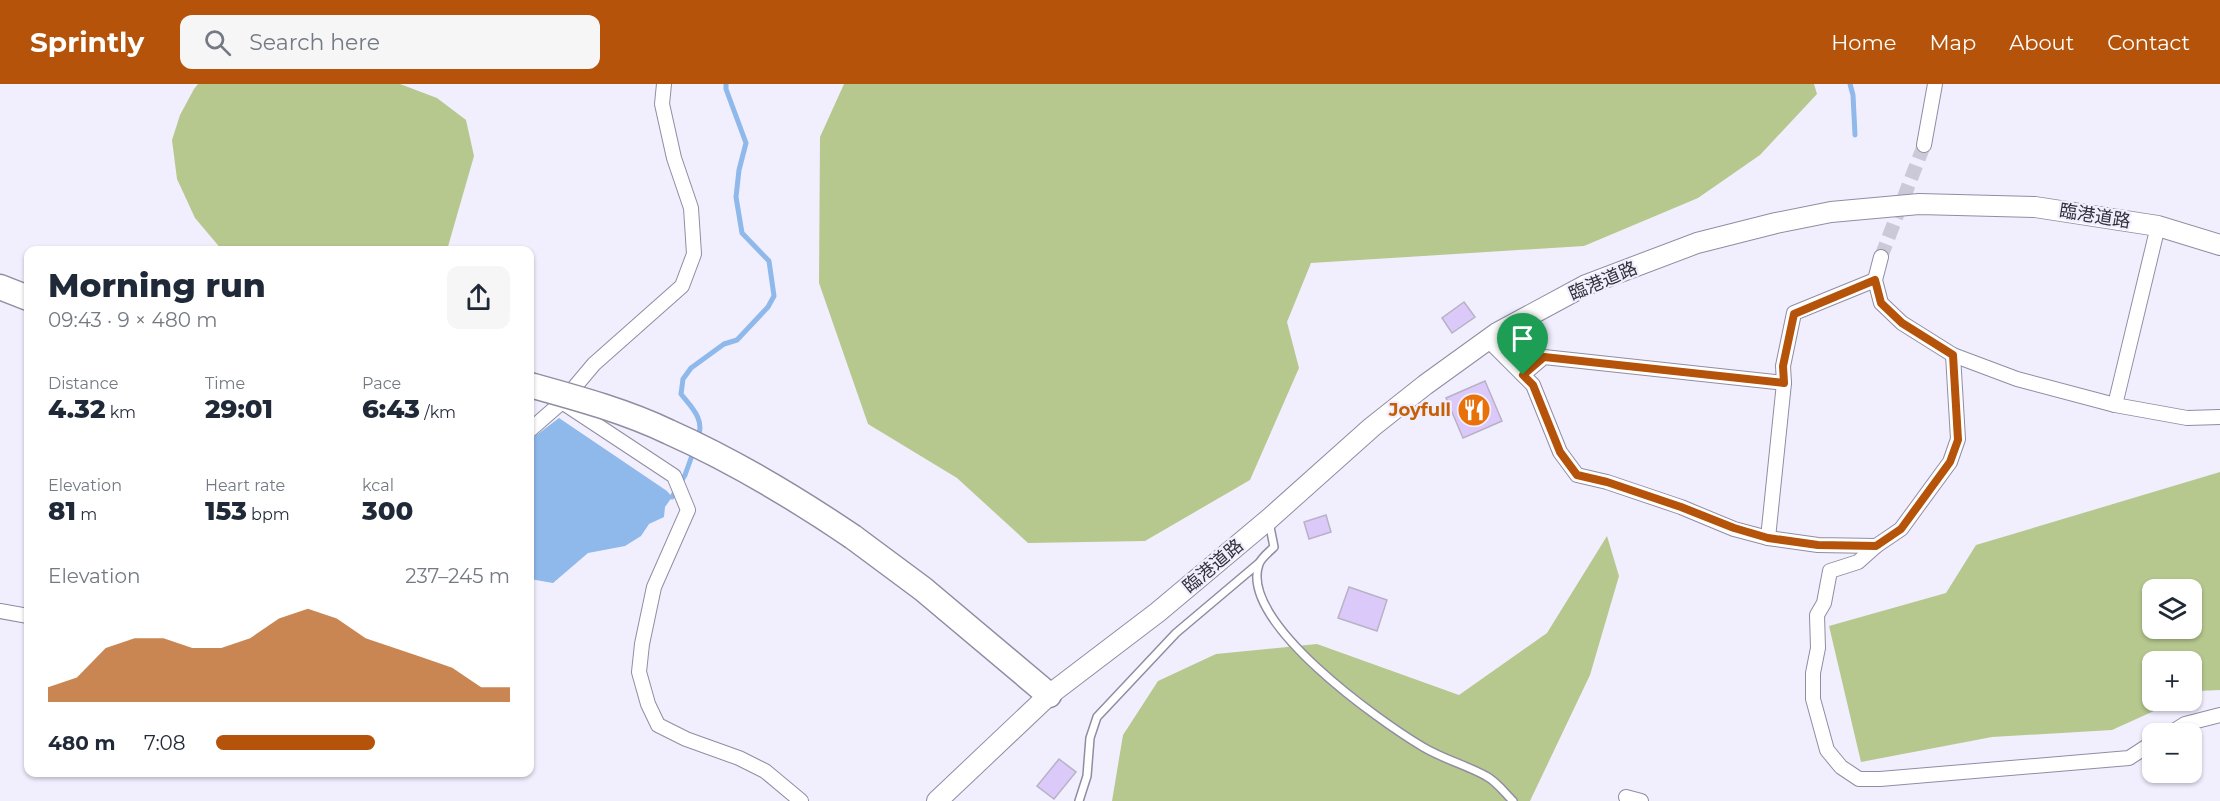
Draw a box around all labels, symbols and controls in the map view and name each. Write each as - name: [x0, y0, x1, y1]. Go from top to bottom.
- search box: [180, 15, 600, 69]
- text: Sprintly: [30, 25, 144, 59]
- icon: search: [201, 26, 234, 59]
- text: Search here: [249, 29, 380, 56]
- text: Home: [1831, 30, 1896, 55]
- text: Map: [1929, 30, 1976, 55]
- text: About: [2009, 30, 2074, 55]
- text: Contact: [2107, 30, 2190, 55]
- street label: 臨港道路: [2058, 200, 2132, 232]
- street label: 臨港道路: [1566, 257, 1640, 305]
- text: Morning run: [48, 265, 266, 305]
- button: share: [447, 266, 510, 329]
- text: 09:43 · 9 × 480 m: [48, 308, 217, 332]
- pin: [1497, 313, 1548, 375]
- icon: arrive: [1506, 322, 1539, 355]
- text: Distance: [48, 374, 118, 393]
- text: Time: [205, 374, 245, 393]
- text: Pace: [362, 374, 401, 393]
- restaurant icon: Joyfull: [1456, 392, 1492, 428]
- text: 4.32: [48, 393, 105, 425]
- text: 29:01: [205, 393, 273, 425]
- text: 6:43: [362, 393, 420, 425]
- place label: Joyfull: [1388, 399, 1451, 421]
- text: km: [105, 403, 136, 422]
- text: /km: [420, 403, 456, 422]
- text: Elevation: [48, 476, 122, 495]
- text: Heart rate: [205, 476, 285, 495]
- text: kcal: [362, 476, 394, 495]
- text: 81: [48, 495, 76, 527]
- text: 153: [205, 495, 247, 527]
- text: 300: [362, 495, 413, 527]
- text: m: [76, 505, 97, 524]
- text: bpm: [247, 505, 290, 524]
- street label: 臨港道路: [1178, 534, 1248, 598]
- text: Elevation: [48, 564, 140, 588]
- text: 237–245 m: [405, 564, 510, 588]
- map controls: [2142, 579, 2202, 783]
- button: layers: [2142, 579, 2202, 639]
- button: +: [2142, 651, 2202, 711]
- button: −: [2142, 723, 2202, 783]
- text: 480 m: [48, 731, 115, 755]
- text: 7:08: [144, 731, 186, 755]

